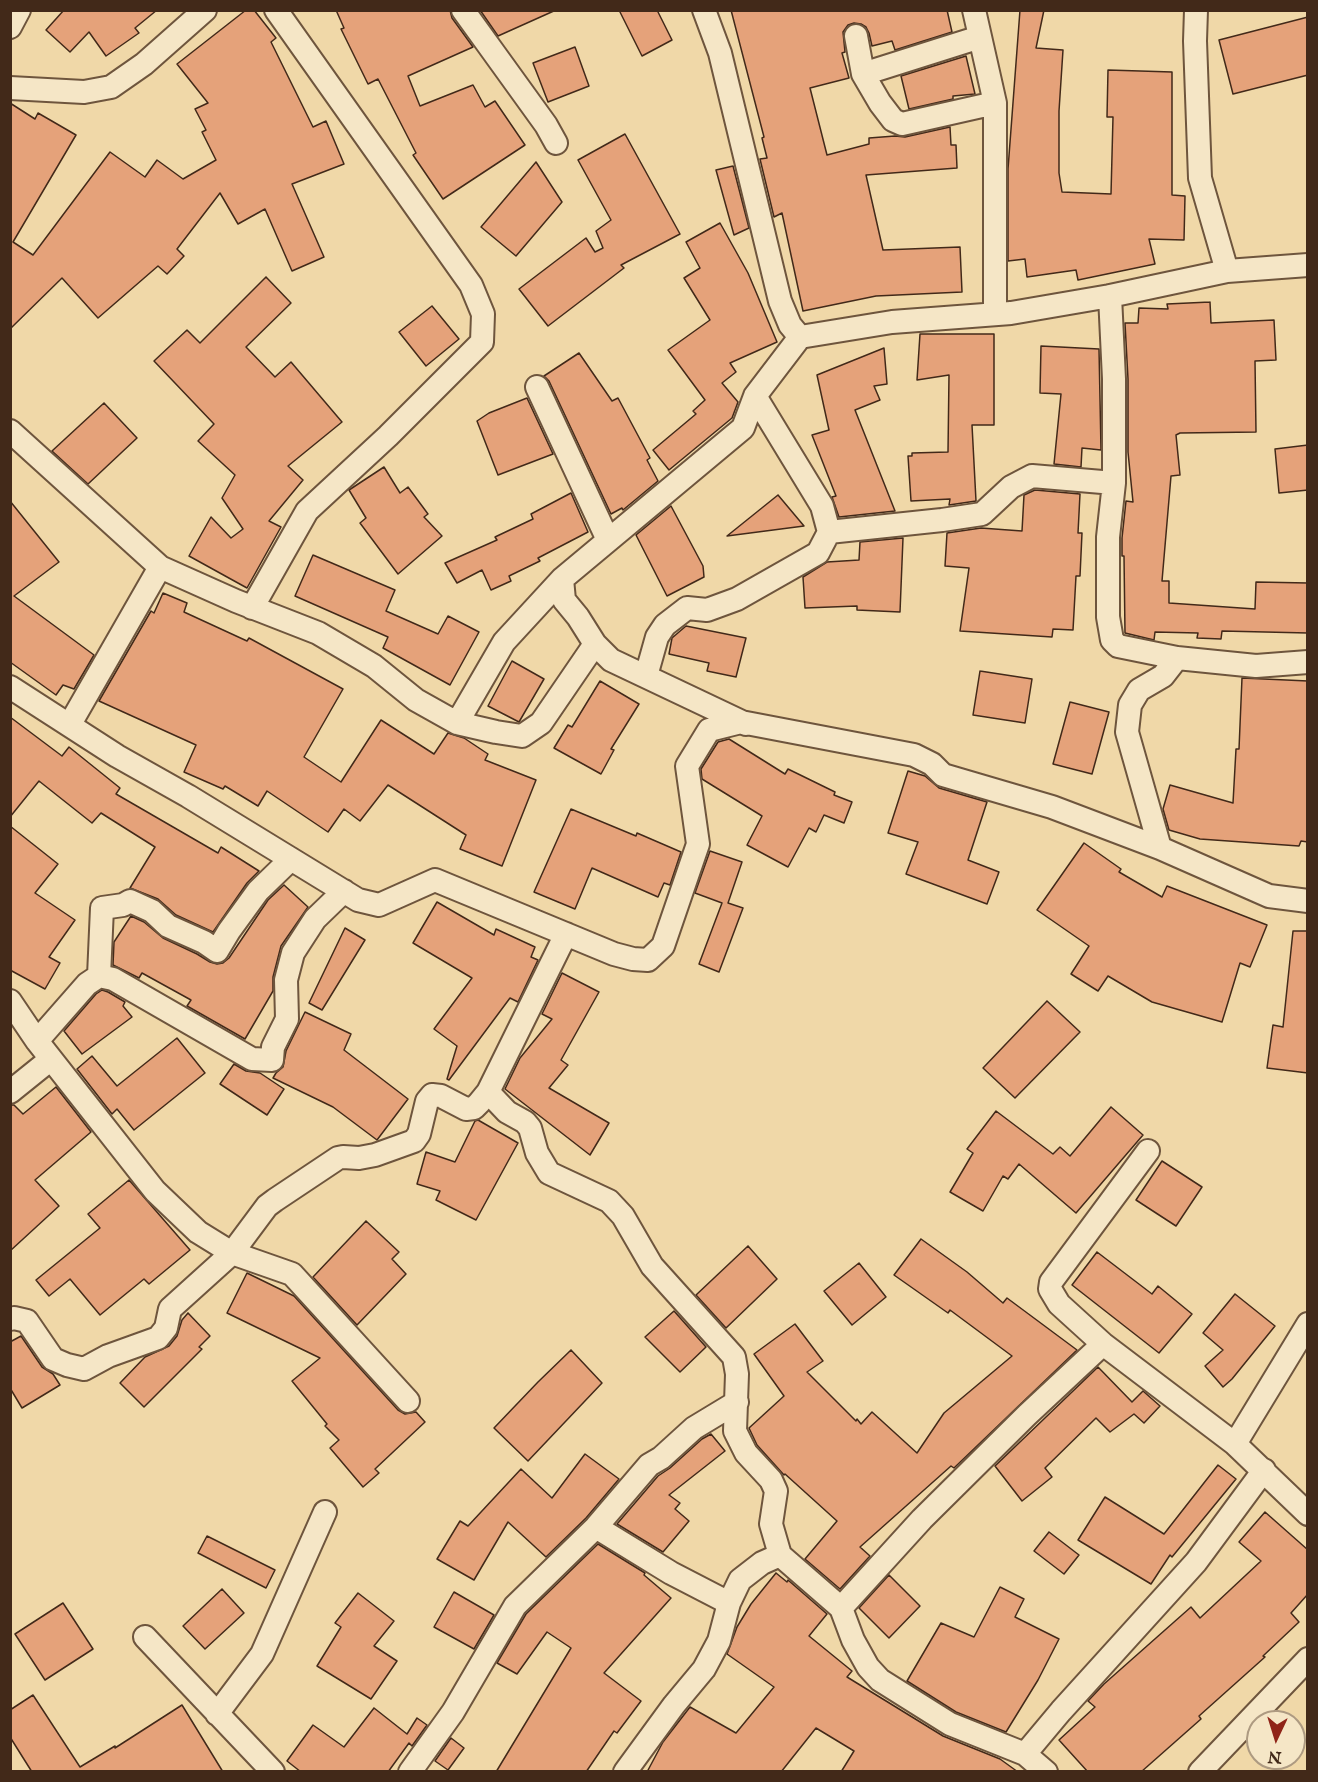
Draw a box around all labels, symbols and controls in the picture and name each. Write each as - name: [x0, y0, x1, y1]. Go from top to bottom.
- north arrow: [1246, 1710, 1306, 1770]
- text: N: [1267, 1746, 1282, 1766]

